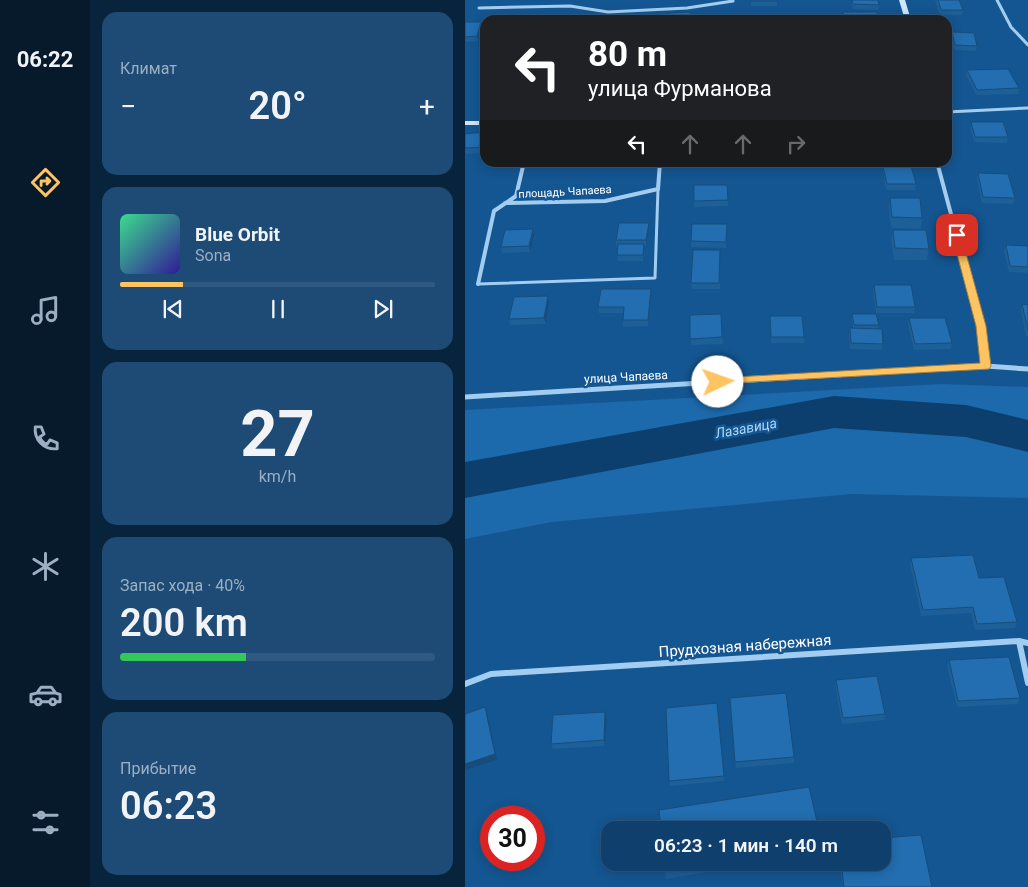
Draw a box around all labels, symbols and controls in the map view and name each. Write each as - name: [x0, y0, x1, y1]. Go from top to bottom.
- text: 80 m: [588, 34, 667, 75]
- icon: left: [505, 35, 570, 100]
- text: 06:22: [17, 47, 73, 72]
- text: Климат: [120, 59, 177, 78]
- text: улица Фурманова: [588, 76, 772, 101]
- text: 20°: [249, 84, 307, 128]
- text: −: [120, 90, 136, 123]
- text: +: [419, 90, 435, 123]
- icon: left: [623, 130, 651, 158]
- icon: ahead: [676, 130, 704, 158]
- icon: ahead: [729, 130, 757, 158]
- icon: right: [782, 130, 810, 158]
- icon: directions: [28, 165, 63, 200]
- street label: площадь Чапаева: [518, 183, 612, 201]
- pin: [936, 214, 978, 256]
- icon: arrive: [943, 221, 971, 249]
- text: Blue Orbit: [195, 223, 280, 246]
- text: Sona: [195, 246, 231, 265]
- icon: music: [28, 293, 63, 328]
- icon: previous: [159, 295, 187, 323]
- icon: pause: [264, 295, 292, 323]
- icon: next: [369, 295, 397, 323]
- position arrow: [691, 355, 743, 407]
- street label: улица Чапаева: [584, 368, 668, 386]
- text: 27: [240, 396, 315, 472]
- water label: Лазавица: [713, 415, 778, 441]
- icon: phone: [28, 421, 63, 456]
- text: km/h: [259, 467, 296, 486]
- icon: climate: [28, 549, 63, 584]
- text: Запас хода · 40%: [120, 576, 245, 595]
- text: 200 km: [120, 601, 248, 645]
- street label: Прудхозная набережная: [658, 631, 832, 661]
- icon: car: [28, 677, 63, 712]
- text: Прибытие: [120, 759, 196, 778]
- text: 06:23: [120, 784, 217, 828]
- icon: filters: [28, 805, 63, 840]
- speed limit sign: 30: [480, 806, 545, 871]
- text: 06:23 · 1 мин · 140 m: [654, 834, 838, 857]

